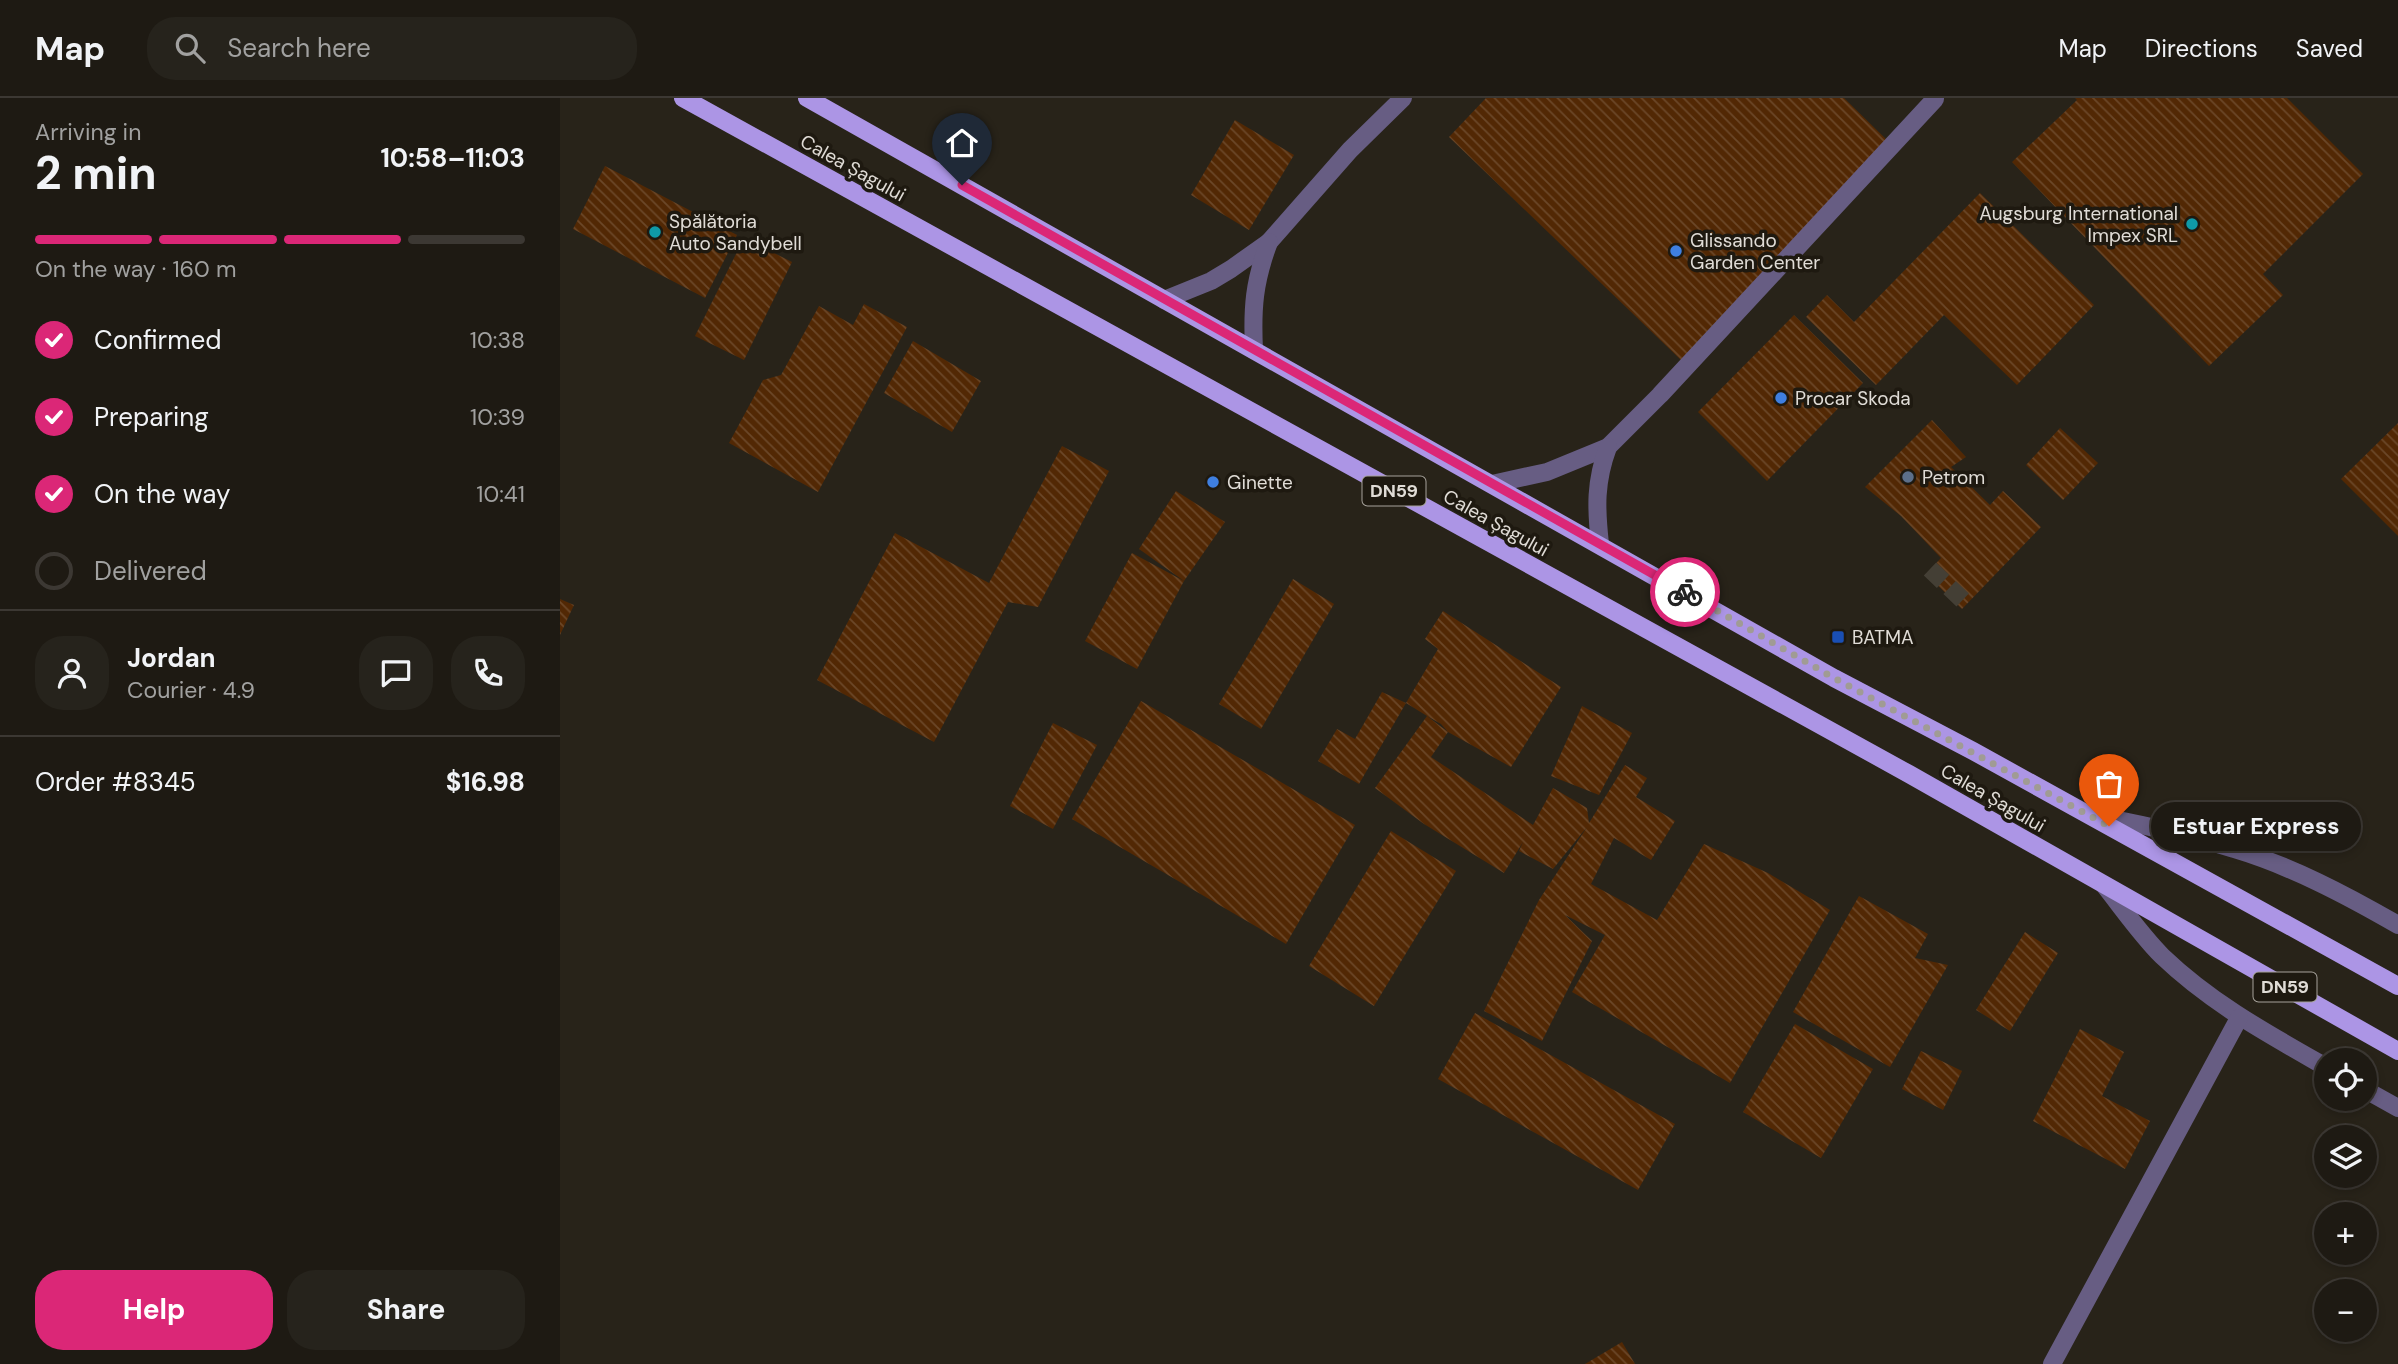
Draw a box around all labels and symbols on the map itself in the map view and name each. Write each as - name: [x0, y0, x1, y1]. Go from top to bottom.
- pin: [932, 113, 992, 185]
- street label: Calea Șagului: [796, 129, 910, 207]
- place label: Augsburg International Impex SRL: [1979, 201, 2178, 248]
- place label: Spălătoria Auto Sandybell: [669, 209, 802, 256]
- marker: Augsburg International Impex SRL: [2184, 216, 2200, 232]
- marker: Spălătoria Auto Sandybell: [647, 224, 663, 240]
- place label: Glissando Garden Center: [1690, 228, 1820, 275]
- marker: Glissando Garden Center: [1668, 243, 1684, 259]
- place label: Procar Skoda: [1795, 386, 1911, 411]
- marker: Procar Skoda: [1773, 390, 1789, 406]
- place label: Petrom: [1922, 465, 1985, 490]
- marker: Petrom: [1900, 469, 1916, 485]
- place label: Ginette: [1227, 470, 1293, 495]
- marker: Ginette: [1205, 474, 1221, 490]
- road number: DN59: [1362, 477, 1426, 506]
- street label: Calea Șagului: [1439, 484, 1553, 562]
- courier: [1650, 557, 1720, 627]
- place label: BATMA: [1852, 625, 1914, 650]
- marker: BATMA: [1830, 629, 1846, 645]
- pin: [2079, 754, 2139, 826]
- street label: Calea Șagului: [1936, 758, 2050, 838]
- callout: Estuar Express: [2151, 802, 2361, 850]
- road number: DN59: [2254, 972, 2316, 1002]

